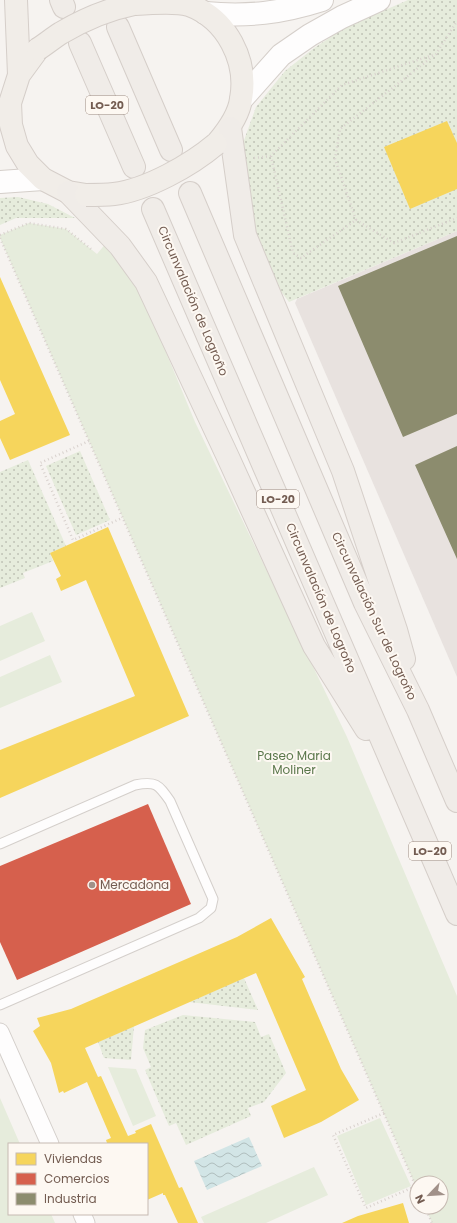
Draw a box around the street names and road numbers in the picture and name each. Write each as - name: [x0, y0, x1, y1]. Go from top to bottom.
- road number: LO-20: [86, 96, 128, 114]
- street label: Circunvalación de Logroño: [154, 223, 233, 379]
- road number: LO-20: [257, 490, 299, 508]
- street label: Circunvalación de Logroño: [282, 520, 361, 676]
- street label: Circunvalación Sur de Logroño: [328, 529, 421, 703]
- road number: LO-20: [409, 842, 451, 860]

